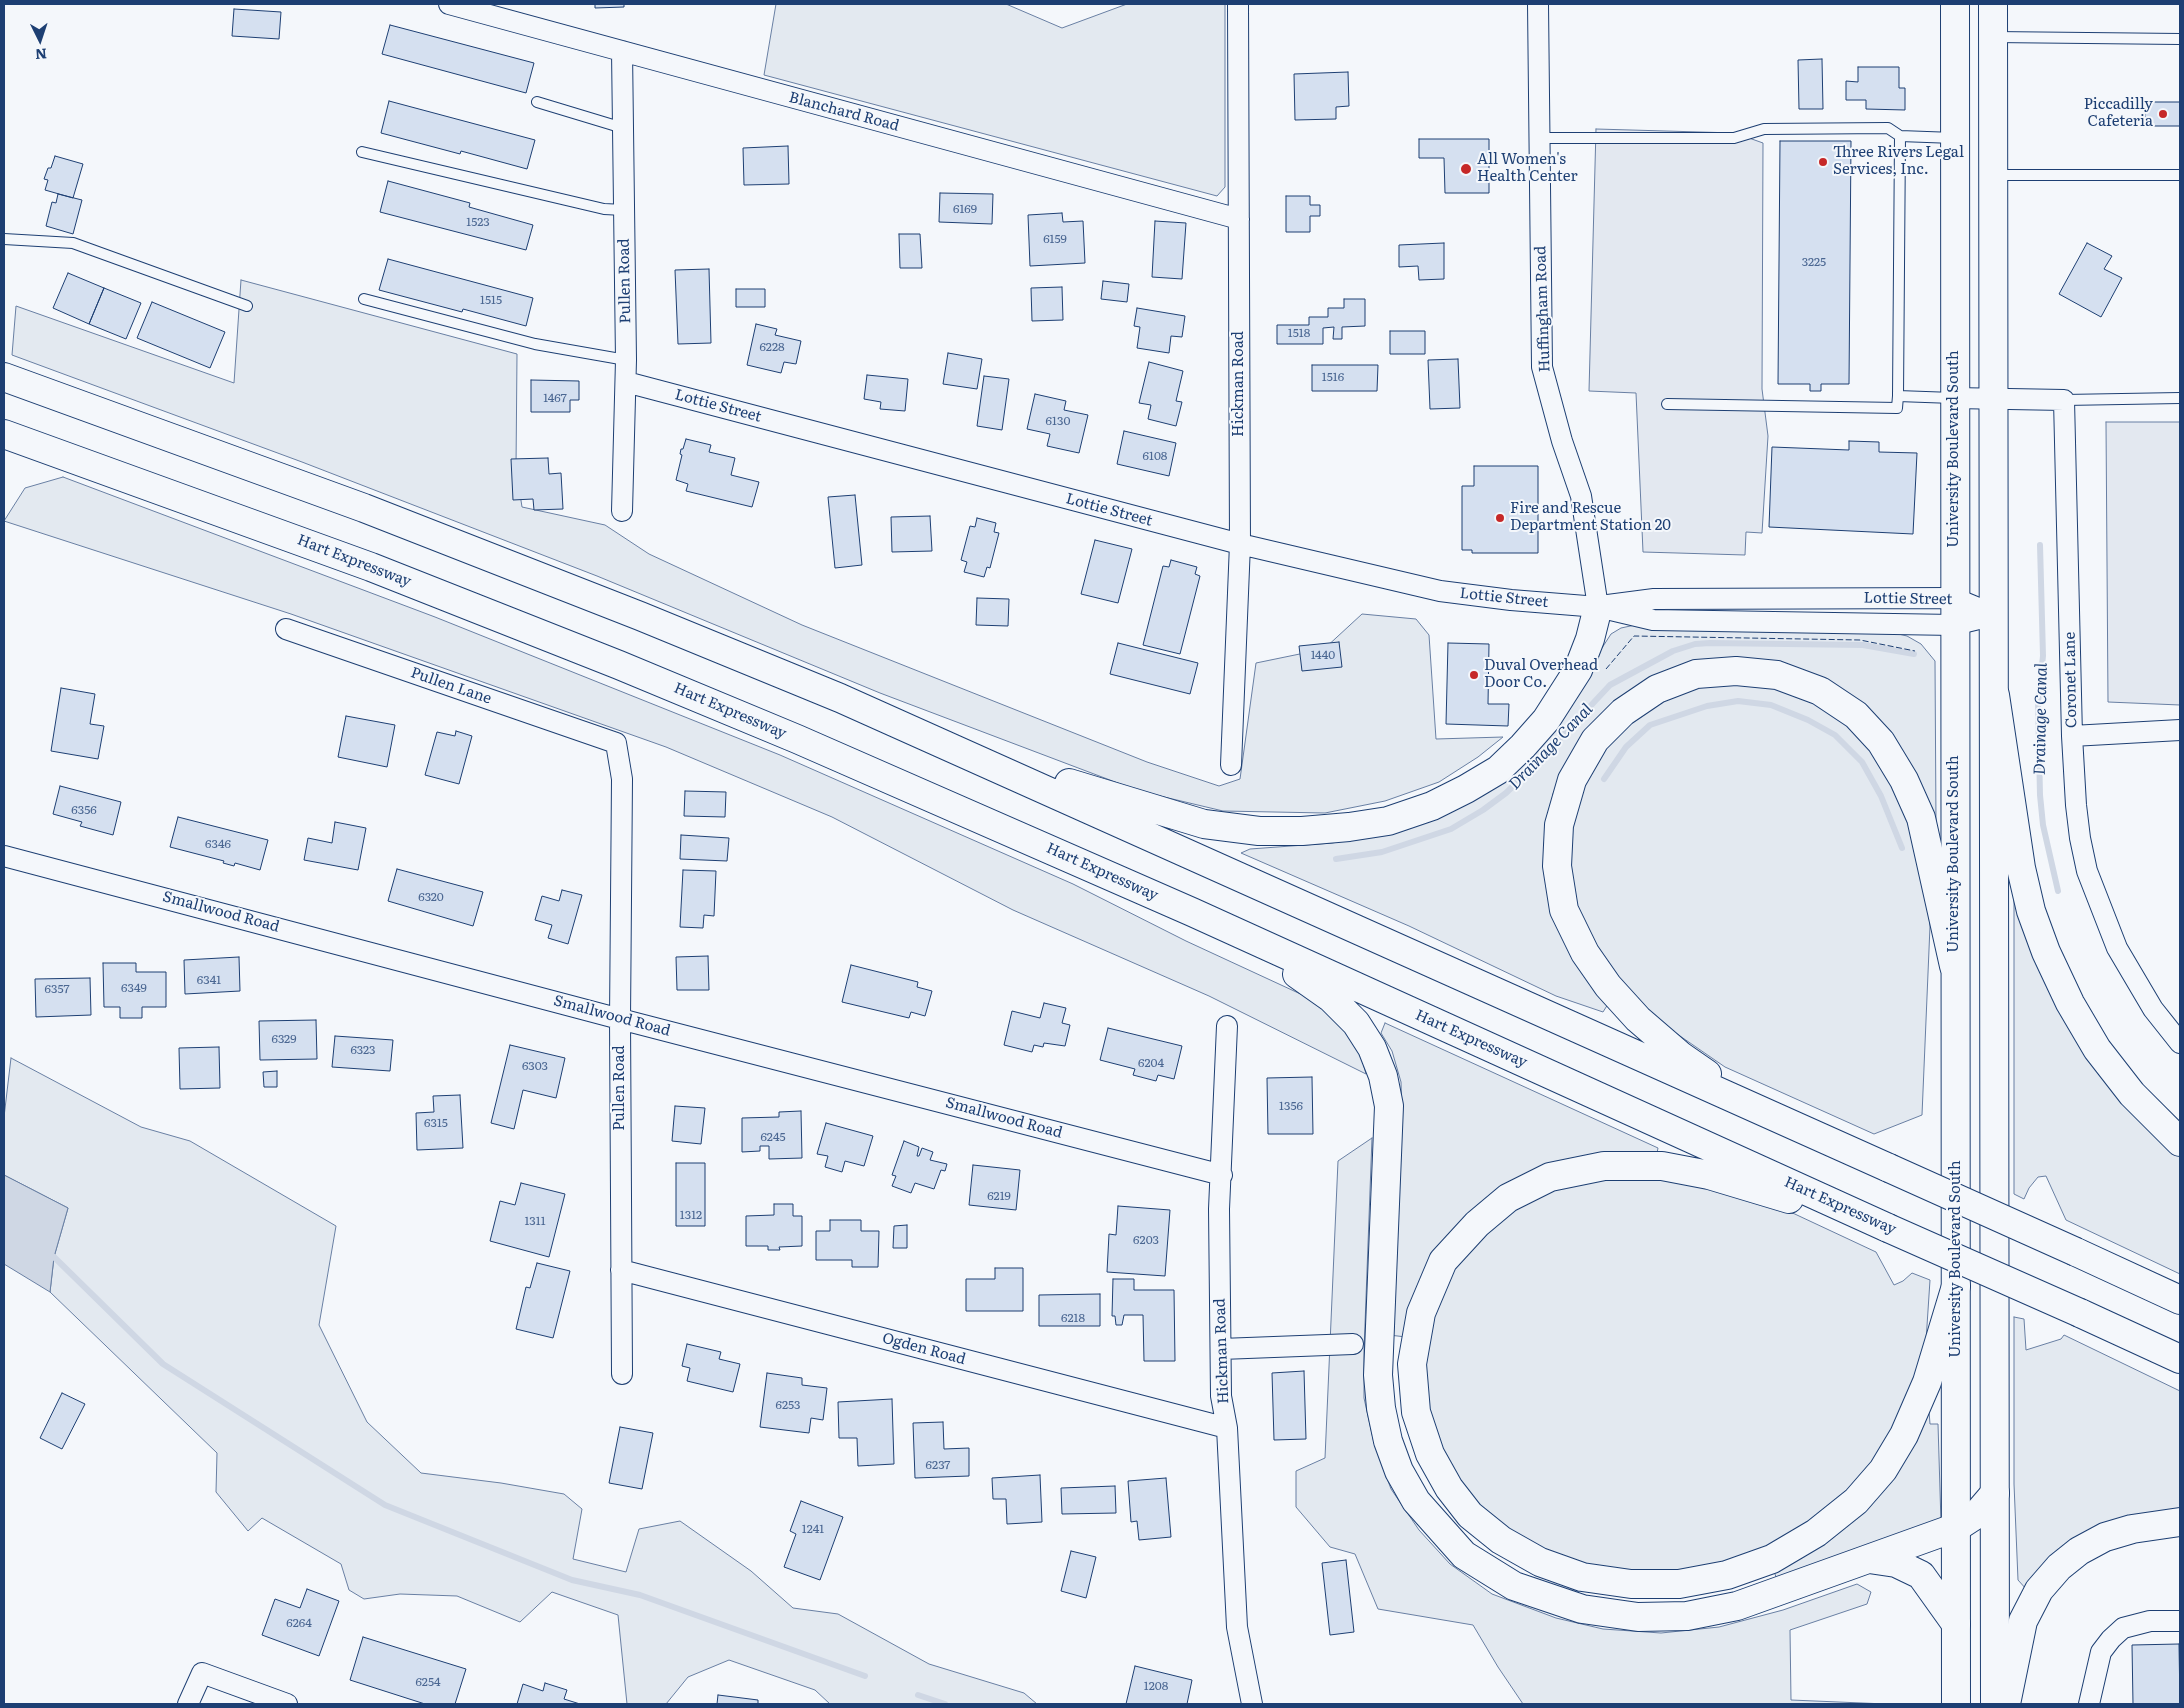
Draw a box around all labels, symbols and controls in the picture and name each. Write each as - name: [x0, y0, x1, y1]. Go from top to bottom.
- north arrow: [15, 15, 65, 65]
- text: N: [34, 45, 48, 65]
- street label: Blanchard Road: [787, 89, 901, 135]
- place label: Piccadilly Cafeteria: [2084, 96, 2153, 131]
- marker: Piccadilly Cafeteria: [2157, 108, 2169, 120]
- place label: Three Rivers Legal Services, Inc.: [1833, 144, 1964, 179]
- place label: All Women's Health Center: [1477, 151, 1577, 186]
- marker: Three Rivers Legal Services, Inc.: [1817, 156, 1829, 168]
- marker: All Women's Health Center: [1459, 162, 1473, 176]
- house number: 6169: [953, 202, 977, 216]
- house number: 1523: [466, 215, 490, 229]
- house number: 6159: [1043, 232, 1067, 246]
- street label: Pullen Road: [615, 238, 635, 324]
- street label: Huffingham Road: [1532, 245, 1554, 373]
- house number: 3225: [1802, 255, 1826, 269]
- house number: 1515: [480, 293, 502, 307]
- house number: 1518: [1288, 326, 1310, 340]
- street label: Hickman Road: [1230, 331, 1248, 437]
- house number: 6228: [759, 340, 785, 354]
- street label: University Boulevard South: [1945, 350, 1963, 548]
- house number: 1516: [1322, 370, 1344, 384]
- street label: Lottie Street: [673, 386, 763, 426]
- house number: 1467: [543, 391, 567, 405]
- house number: 6130: [1046, 414, 1070, 428]
- house number: 6108: [1143, 449, 1167, 463]
- street label: Lottie Street: [1064, 490, 1154, 530]
- place label: Fire and Rescue Department Station 20: [1510, 500, 1671, 535]
- marker: Fire and Rescue Department Station 20: [1494, 512, 1506, 524]
- street label: Hart Expressway: [295, 531, 413, 591]
- street label: Lottie Street: [1459, 584, 1549, 612]
- street label: Lottie Street: [1863, 589, 1953, 609]
- street label: Coronet Lane: [2061, 632, 2081, 728]
- house number: 1440: [1311, 648, 1335, 662]
- place label: Duval Overhead Door Co.: [1484, 657, 1598, 692]
- water label: Drainage Canal: [2030, 663, 2052, 775]
- street label: Pullen Lane: [408, 664, 494, 708]
- marker: Duval Overhead Door Co.: [1468, 669, 1480, 681]
- street label: Hart Expressway: [671, 679, 789, 743]
- water label: Drainage Canal: [1505, 700, 1597, 794]
- street label: University Boulevard South: [1945, 755, 1963, 953]
- house number: 6356: [71, 803, 97, 817]
- house number: 6346: [205, 837, 231, 851]
- street label: Hart Expressway: [1043, 839, 1161, 905]
- street label: Smallwood Road: [161, 888, 281, 936]
- house number: 6320: [418, 890, 444, 904]
- house number: 6341: [197, 973, 221, 987]
- house number: 6349: [121, 981, 147, 995]
- house number: 6357: [44, 982, 70, 996]
- street label: Smallwood Road: [552, 992, 672, 1040]
- street label: Hart Expressway: [1412, 1006, 1530, 1072]
- house number: 6329: [272, 1032, 296, 1046]
- house number: 6323: [350, 1043, 376, 1057]
- street label: Pullen Road: [611, 1045, 629, 1131]
- house number: 6204: [1138, 1056, 1164, 1070]
- house number: 6303: [522, 1059, 548, 1073]
- street label: Smallwood Road: [944, 1094, 1064, 1142]
- house number: 1356: [1279, 1099, 1303, 1113]
- house number: 6315: [424, 1116, 448, 1130]
- house number: 6245: [760, 1130, 786, 1144]
- street label: University Boulevard South: [1947, 1160, 1965, 1358]
- street label: Hart Expressway: [1781, 1173, 1899, 1239]
- house number: 6219: [987, 1189, 1011, 1203]
- house number: 1312: [680, 1208, 702, 1222]
- house number: 1311: [524, 1214, 546, 1228]
- house number: 6203: [1133, 1233, 1159, 1247]
- street label: Hickman Road: [1211, 1298, 1233, 1404]
- house number: 6218: [1061, 1311, 1085, 1325]
- street label: Ogden Road: [880, 1329, 968, 1369]
- house number: 6253: [775, 1398, 801, 1412]
- house number: 6237: [926, 1458, 950, 1472]
- house number: 1241: [802, 1522, 824, 1536]
- house number: 6264: [286, 1616, 312, 1630]
- house number: 6254: [415, 1675, 441, 1689]
- house number: 1208: [1144, 1679, 1168, 1693]

